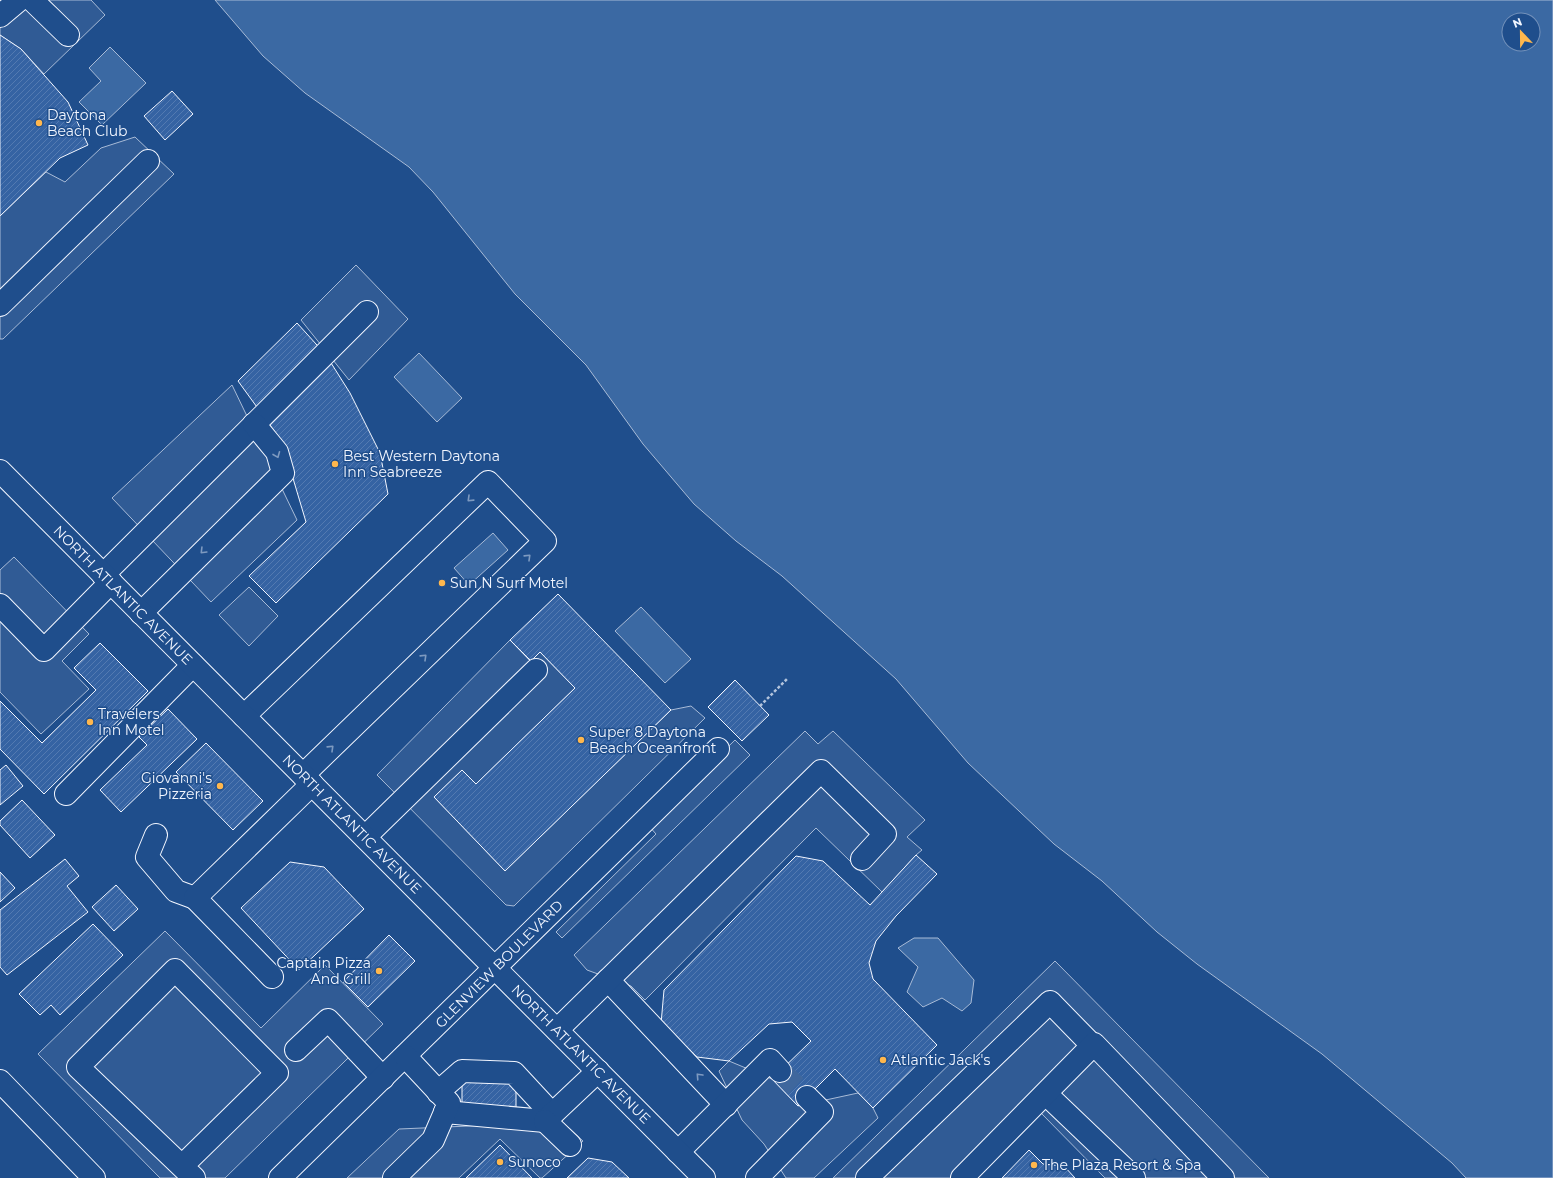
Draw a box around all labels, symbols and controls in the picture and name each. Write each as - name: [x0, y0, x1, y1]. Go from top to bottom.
- north arrow: [1501, 12, 1541, 52]
- text: N: [1511, 15, 1524, 31]
- place label: Daytona Beach Club: [47, 106, 128, 140]
- marker: Daytona Beach Club: [34, 118, 44, 128]
- place label: Best Western Daytona Inn Seabreeze: [343, 447, 500, 481]
- one-way arrow: [272, 452, 280, 459]
- marker: Best Western Daytona Inn Seabreeze: [330, 459, 340, 469]
- one-way arrow: [467, 495, 475, 502]
- street label: NORTH ATLANTIC AVENUE: [50, 522, 196, 668]
- one-way arrow: [200, 546, 208, 554]
- one-way arrow: [523, 555, 531, 562]
- place label: Sun N Surf Motel: [450, 574, 568, 592]
- marker: Sun N Surf Motel: [437, 578, 447, 588]
- one-way arrow: [420, 655, 427, 662]
- place label: Travelers Inn Motel: [98, 705, 165, 739]
- marker: Travelers Inn Motel: [85, 717, 95, 727]
- place label: Super 8 Daytona Beach Oceanfront: [589, 723, 717, 757]
- marker: Super 8 Daytona Beach Oceanfront: [576, 735, 586, 745]
- one-way arrow: [326, 745, 334, 753]
- street label: NORTH ATLANTIC AVENUE: [279, 751, 425, 897]
- place label: Giovanni's Pizzeria: [141, 769, 212, 803]
- marker: Giovanni's Pizzeria: [215, 781, 225, 791]
- street label: GLENVIEW BOULEVARD: [431, 896, 567, 1032]
- place label: Captain Pizza And Grill: [276, 954, 371, 988]
- marker: Captain Pizza And Grill: [374, 966, 384, 976]
- street label: NORTH ATLANTIC AVENUE: [508, 981, 654, 1127]
- place label: Atlantic Jack's: [891, 1051, 990, 1069]
- marker: Atlantic Jack's: [878, 1055, 888, 1065]
- one-way arrow: [696, 1073, 704, 1081]
- place label: Sunoco: [508, 1153, 561, 1171]
- place label: The Plaza Resort & Spa: [1042, 1156, 1202, 1174]
- marker: Sunoco: [495, 1157, 505, 1167]
- marker: The Plaza Resort & Spa: [1029, 1160, 1039, 1170]

